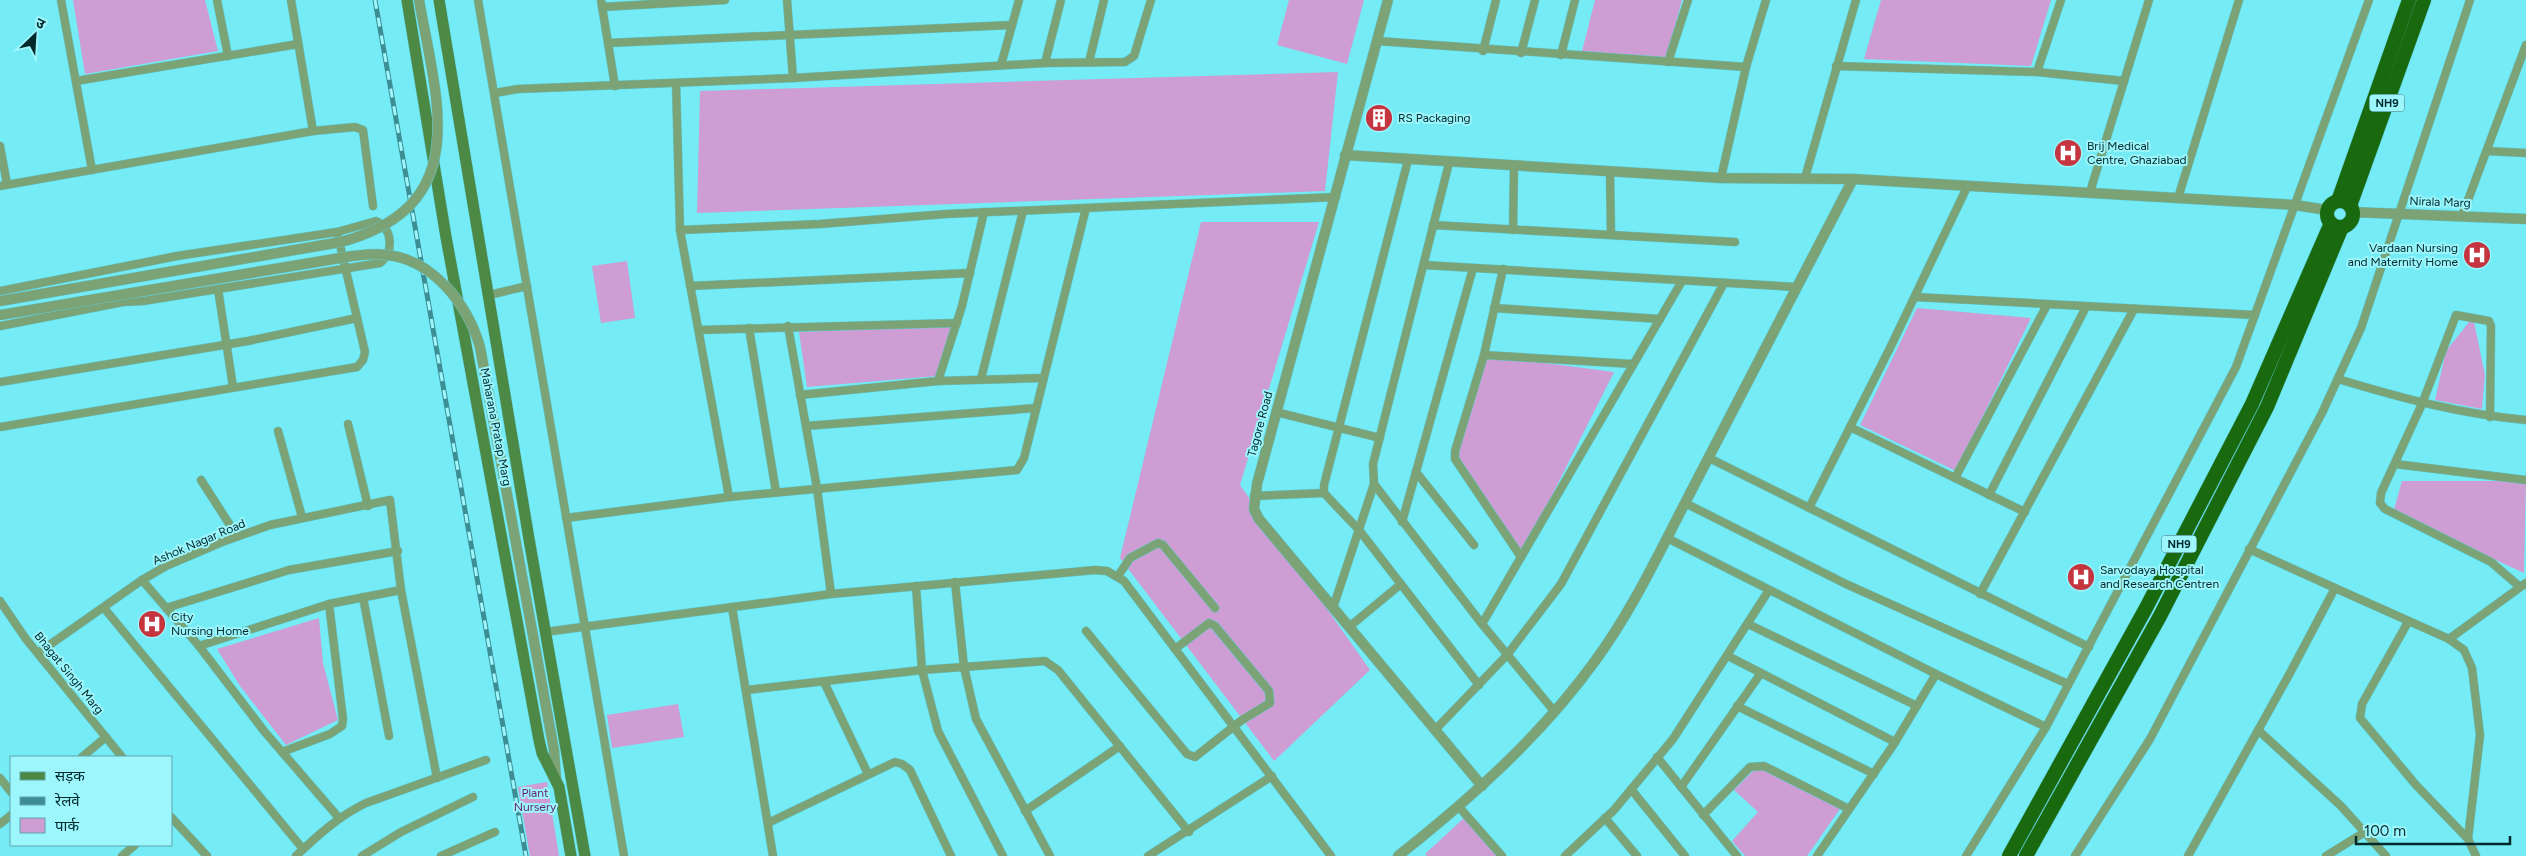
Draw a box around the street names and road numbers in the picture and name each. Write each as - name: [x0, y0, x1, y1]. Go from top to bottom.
- road number: NH9: [2370, 95, 2404, 112]
- street label: Nirala Marg: [2409, 194, 2471, 210]
- street label: Maharana Pratap Marg: [478, 367, 514, 487]
- street label: Tagore Road: [1245, 390, 1275, 458]
- street label: Ashok Nagar Road: [151, 516, 247, 568]
- road number: NH9: [2162, 536, 2196, 552]
- street label: Bhagat Singh Marg: [32, 629, 106, 717]

